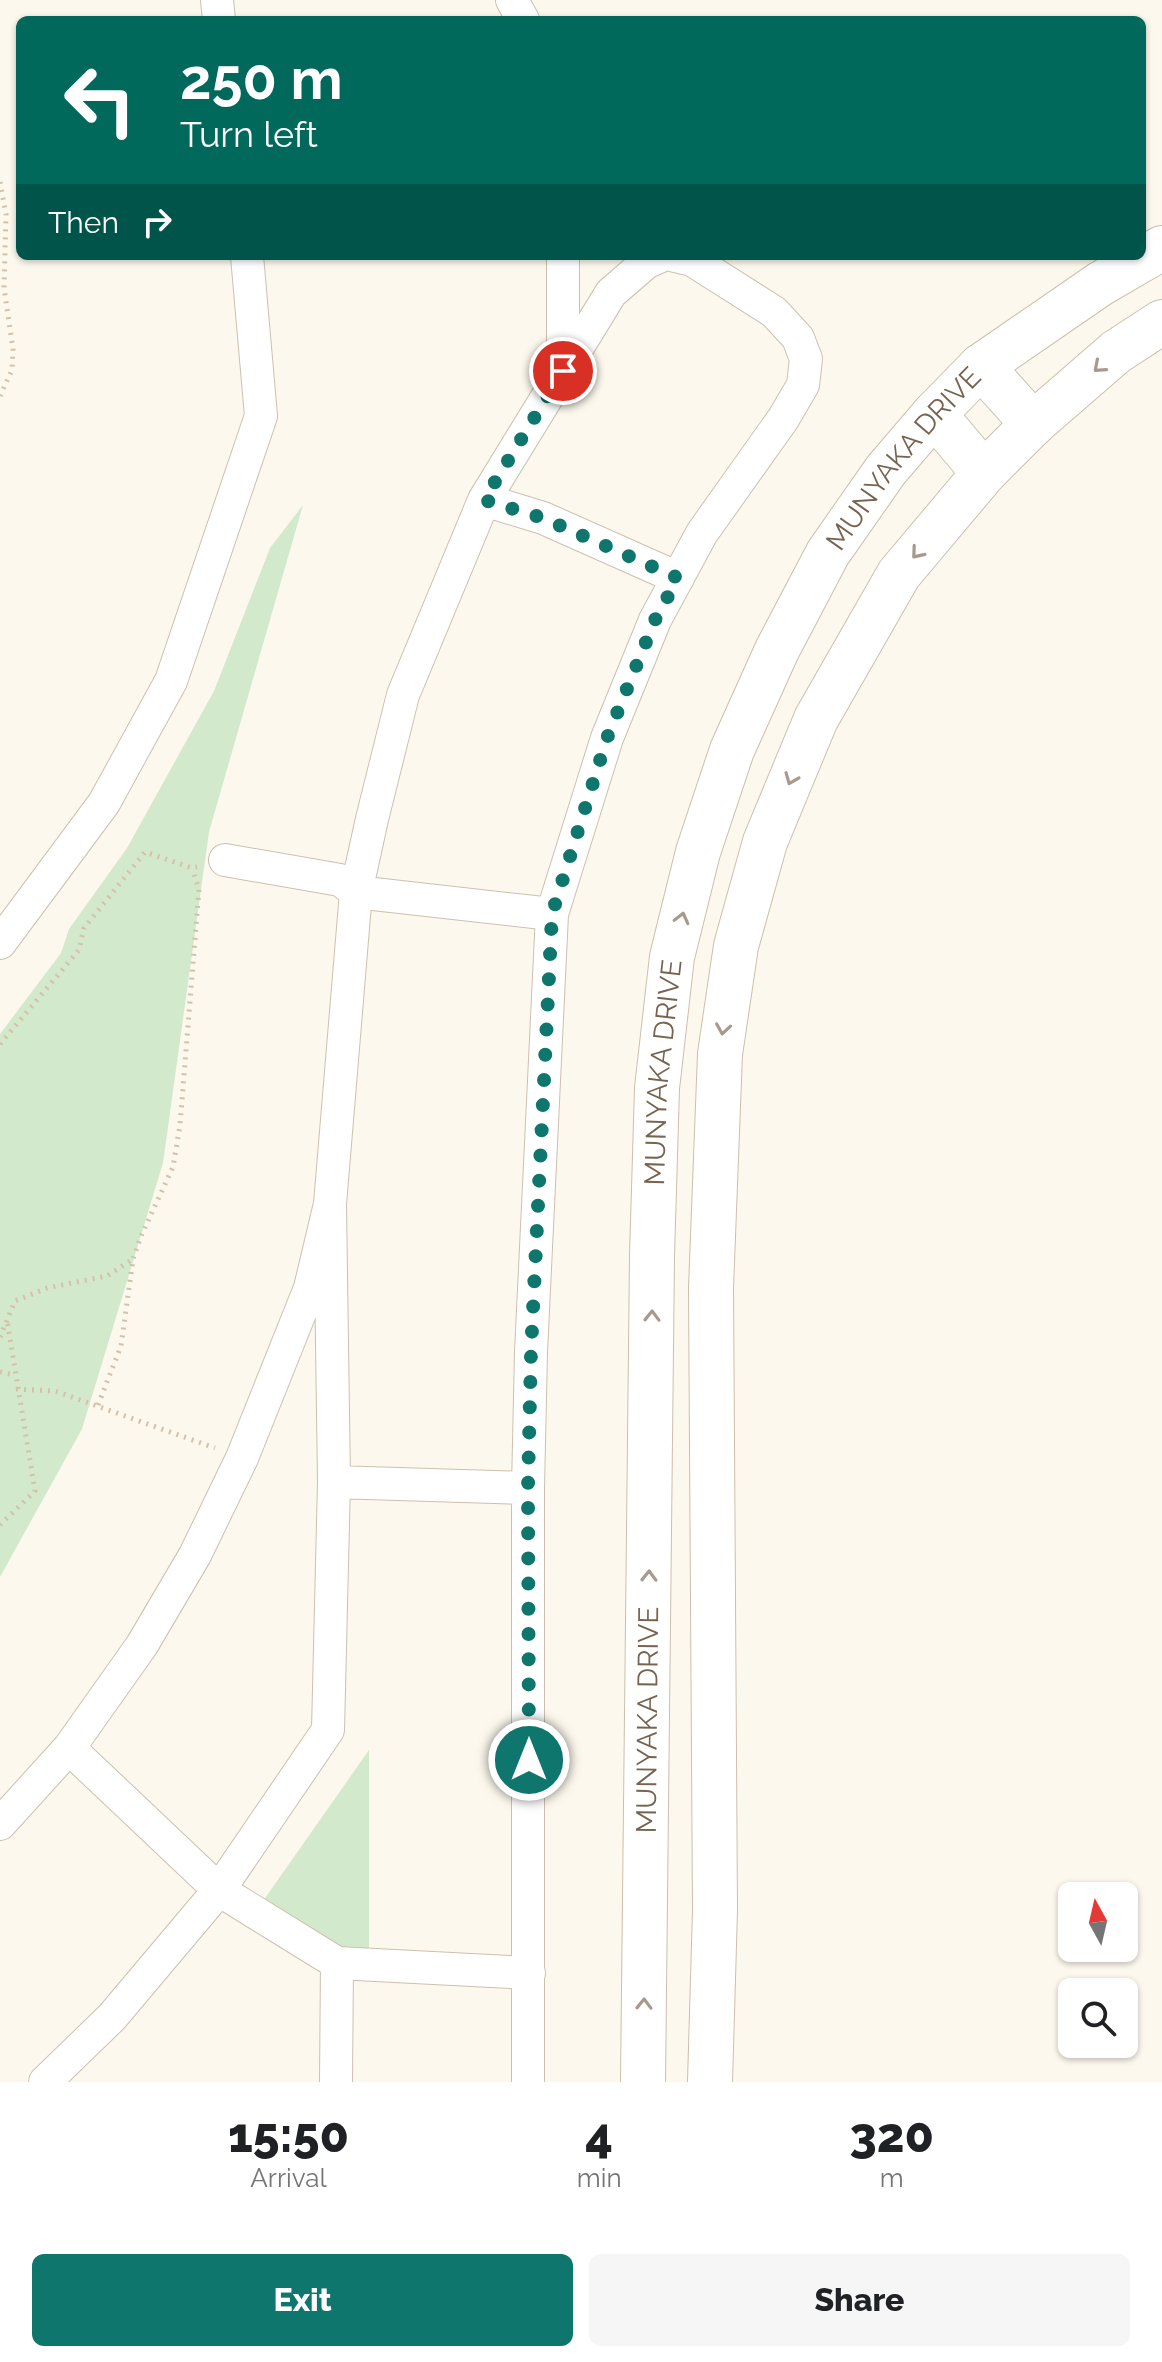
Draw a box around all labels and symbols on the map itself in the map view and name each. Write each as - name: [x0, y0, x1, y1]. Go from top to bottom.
- pin: [529, 337, 597, 405]
- one-way arrow: [1093, 358, 1108, 372]
- street label: MUNYAKA DRIVE: [819, 360, 988, 556]
- one-way arrow: [912, 543, 927, 558]
- one-way arrow: [784, 771, 801, 785]
- one-way arrow: [672, 912, 689, 926]
- street label: MUNYAKA DRIVE: [638, 958, 689, 1186]
- one-way arrow: [716, 1022, 733, 1036]
- one-way arrow: [643, 1309, 660, 1322]
- one-way arrow: [640, 1569, 657, 1582]
- street label: MUNYAKA DRIVE: [630, 1606, 665, 1834]
- position arrow: [487, 1718, 571, 1802]
- north arrow: [1058, 1882, 1138, 1962]
- one-way arrow: [635, 1997, 652, 2010]

